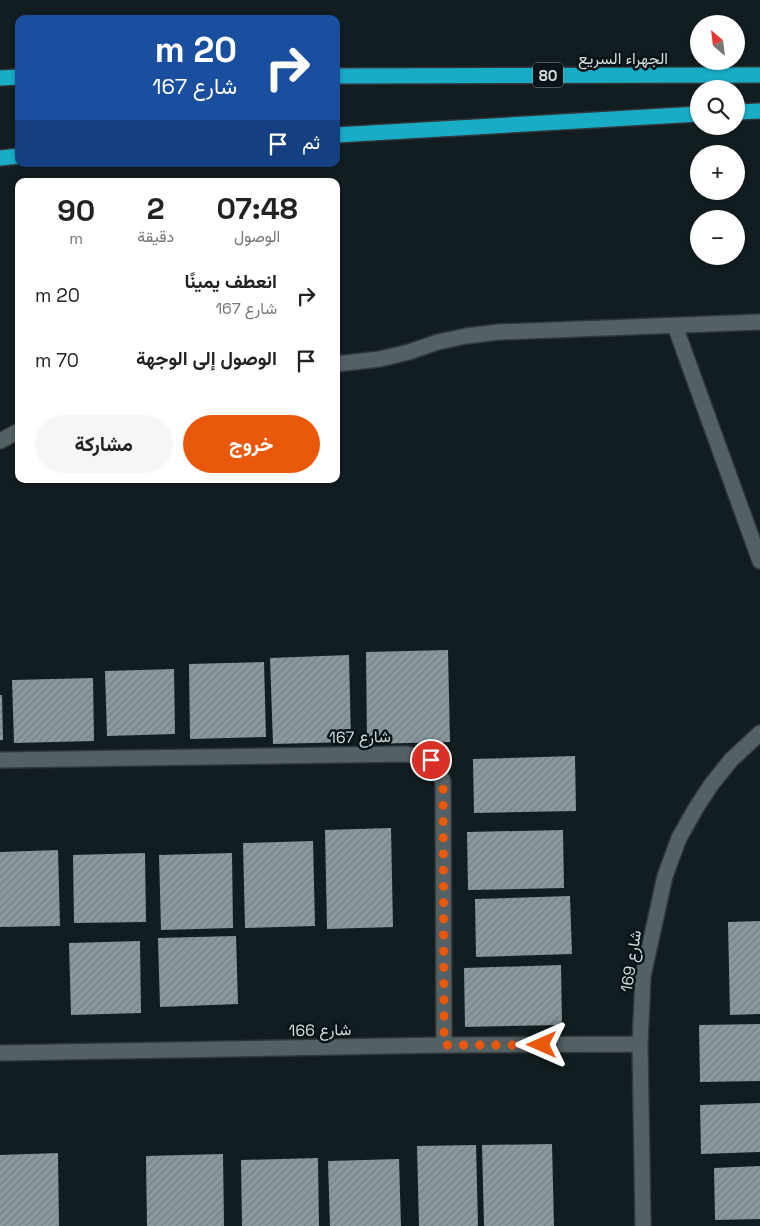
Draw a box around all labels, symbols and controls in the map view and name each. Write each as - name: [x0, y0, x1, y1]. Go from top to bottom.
- north arrow: [690, 15, 745, 70]
- map controls: [690, 15, 745, 265]
- text: 20 m: [155, 28, 237, 72]
- icon: right: [255, 35, 320, 100]
- street label: الجهراء السريع: [578, 48, 668, 70]
- road number: 80: [533, 62, 563, 88]
- text: شارع 167: [152, 72, 237, 100]
- button: search: [690, 80, 745, 135]
- icon: arrive: [264, 130, 292, 158]
- text: ثم: [302, 130, 320, 155]
- button: +: [690, 145, 745, 200]
- text: 2: [147, 189, 165, 228]
- text: 07:48: [216, 189, 298, 228]
- text: 90: [57, 191, 95, 230]
- button: −: [690, 210, 745, 265]
- text: دقيقة: [137, 226, 174, 247]
- text: الوصول: [234, 226, 280, 247]
- text: m: [69, 228, 83, 249]
- text: انعطف يمينًا: [185, 269, 277, 294]
- icon: right: [292, 282, 320, 310]
- text: 20 m: [35, 283, 80, 308]
- text: شارع 167: [215, 298, 277, 319]
- text: الوصول إلى الوجهة: [136, 346, 277, 371]
- icon: arrive: [292, 347, 320, 375]
- text: 70 m: [35, 348, 79, 373]
- button: مشاركة: [35, 415, 173, 473]
- button: خروج: [183, 415, 320, 473]
- street label: شارع 167: [329, 726, 391, 749]
- pin: [410, 739, 452, 781]
- icon: arrive: [417, 746, 445, 774]
- street label: شارع 169: [616, 928, 647, 994]
- position arrow: [515, 1018, 567, 1070]
- street label: شارع 166: [289, 1019, 351, 1042]

